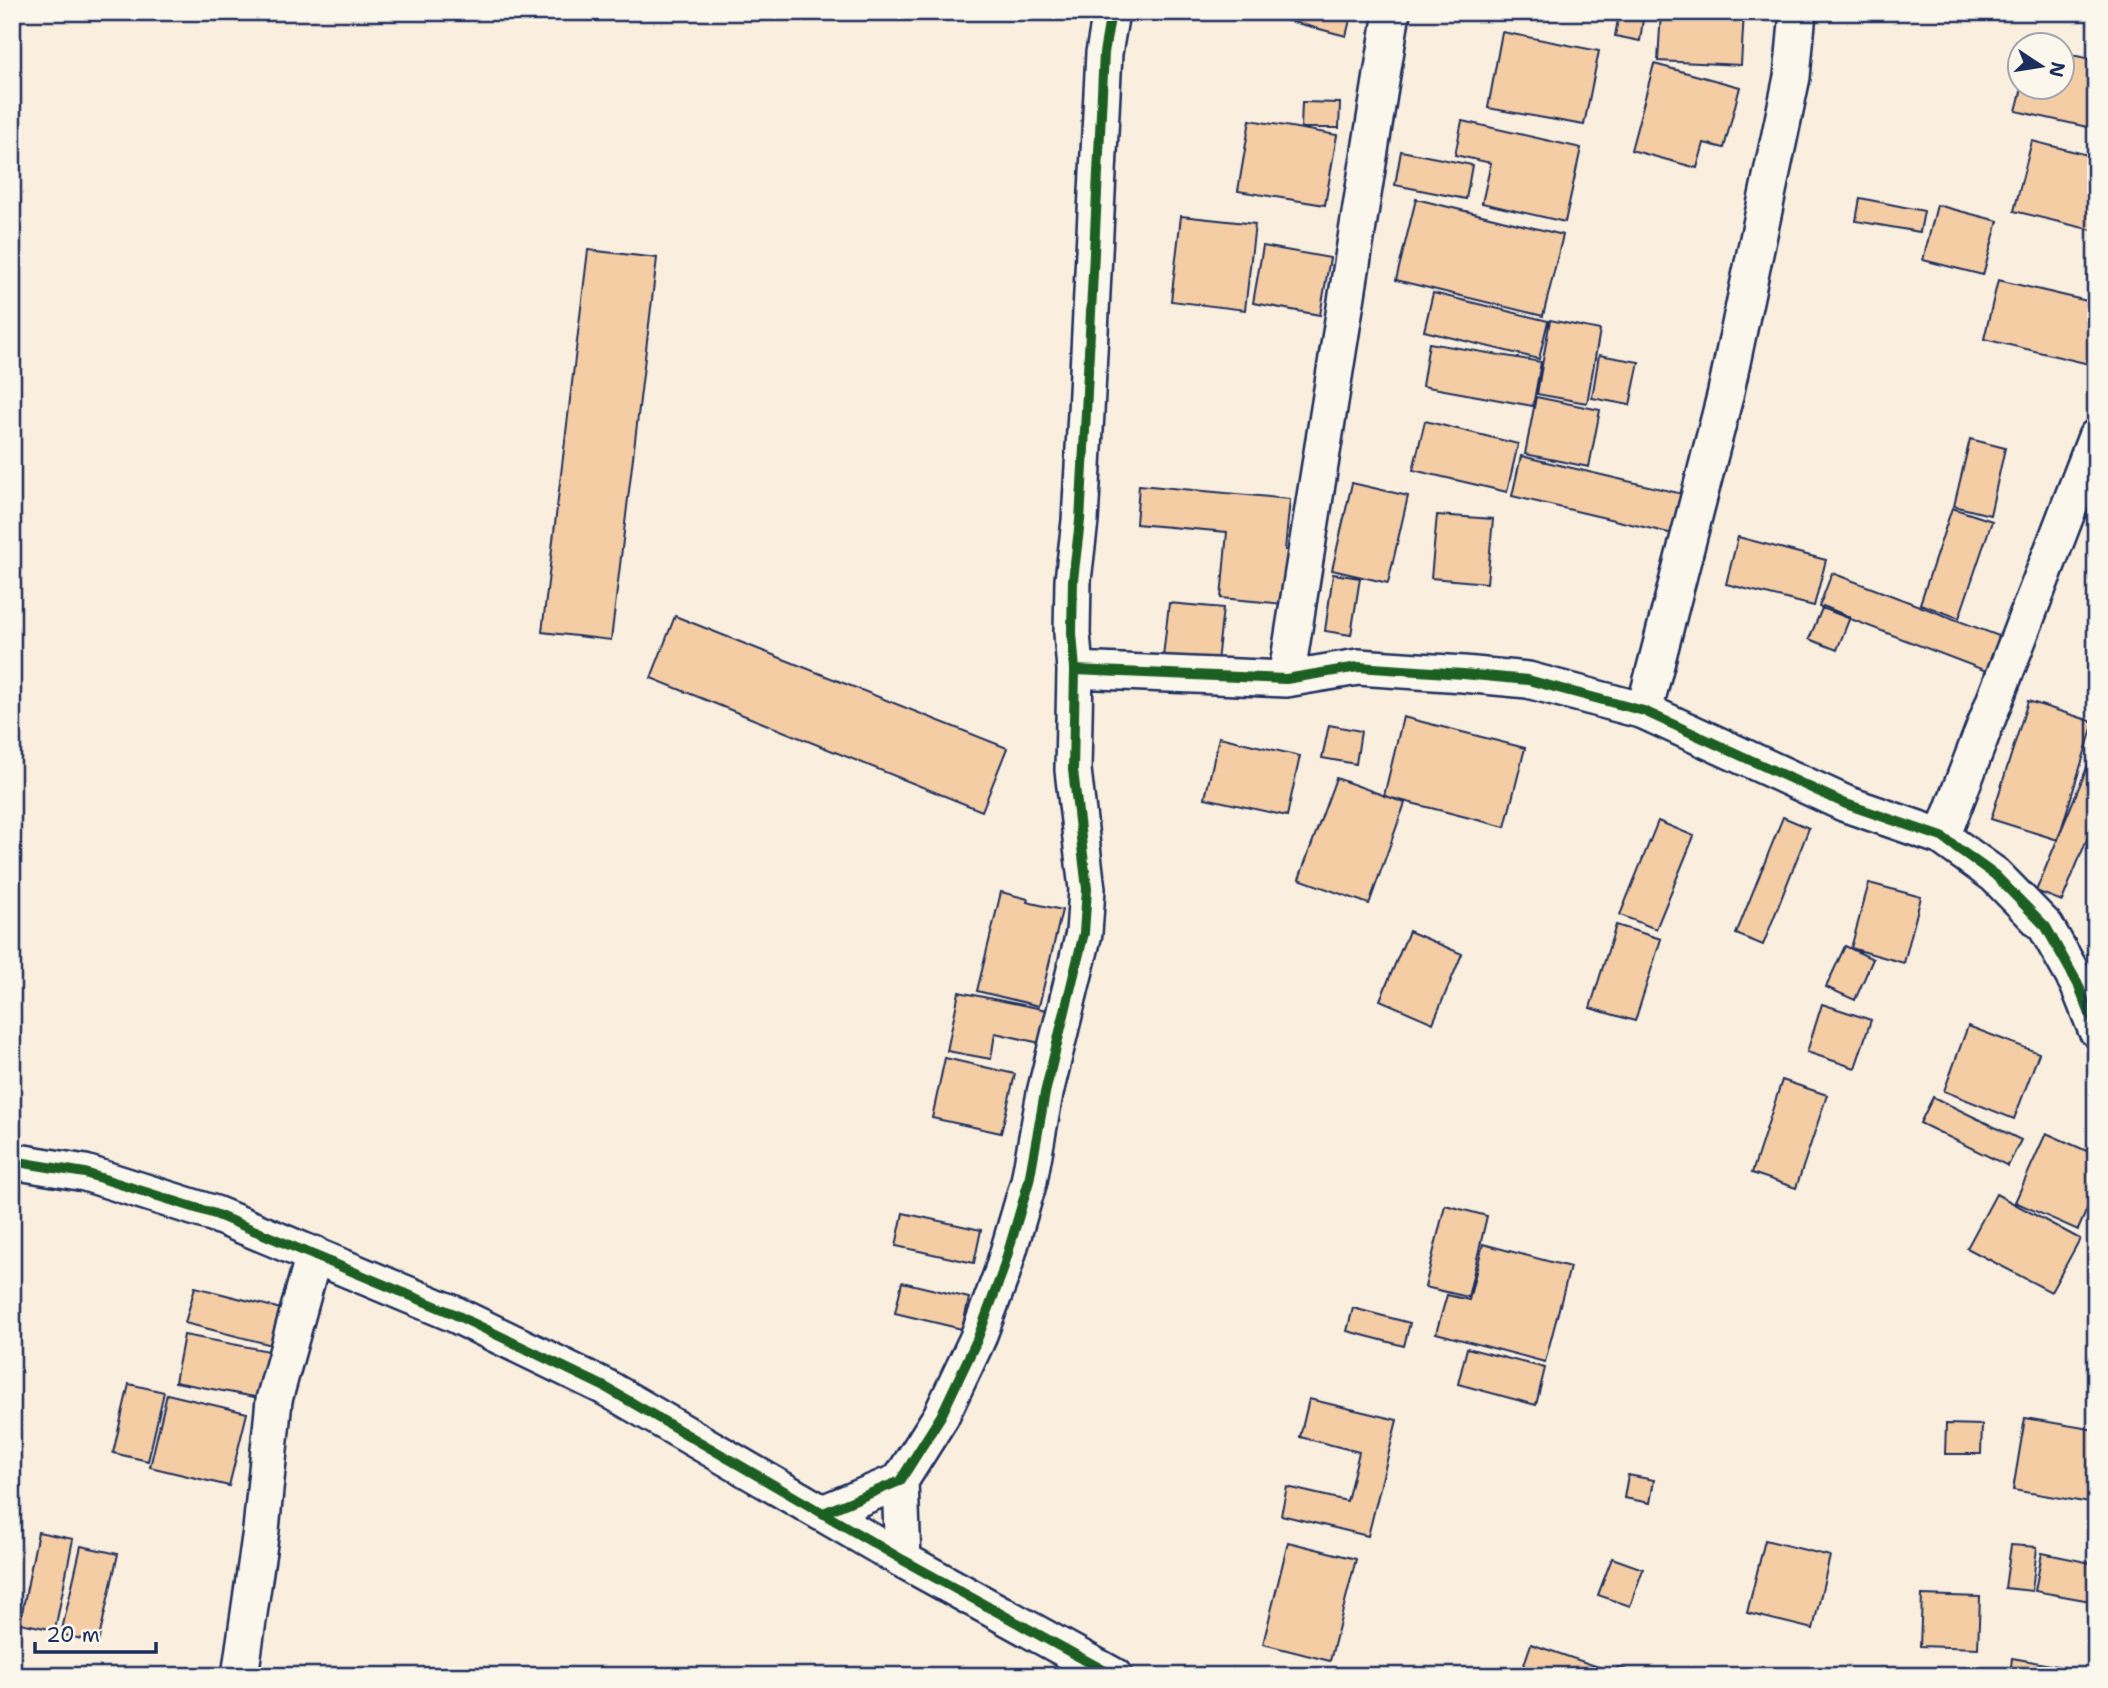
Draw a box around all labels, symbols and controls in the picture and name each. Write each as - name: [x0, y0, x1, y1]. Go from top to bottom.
- north arrow: [2007, 32, 2076, 102]
- text: N: [2043, 59, 2071, 79]
- scale bar: [35, 1611, 156, 1655]
- text: 20 m: [46, 1621, 100, 1649]

